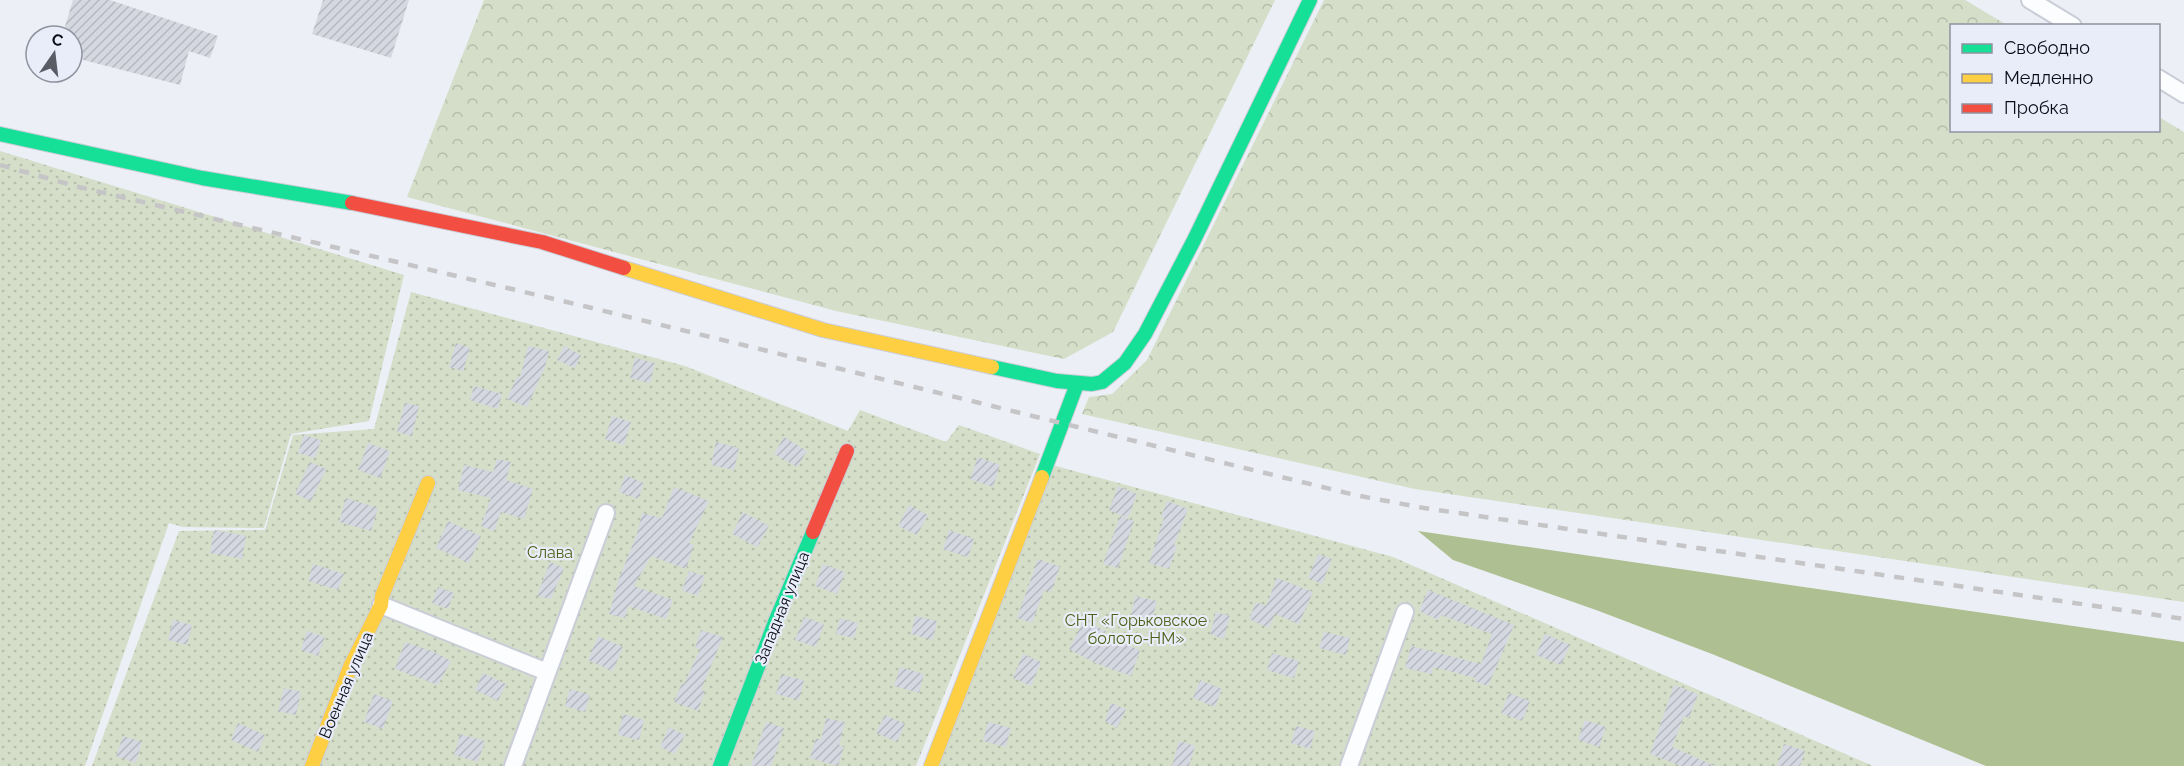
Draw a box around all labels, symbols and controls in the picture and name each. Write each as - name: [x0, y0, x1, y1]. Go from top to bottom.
- north arrow: [24, 24, 84, 84]
- legend: [1950, 24, 2160, 132]
- text: С: [50, 29, 65, 50]
- text: Свободно: [2004, 37, 2090, 58]
- text: Медленно: [2004, 67, 2093, 88]
- text: Пробка: [2004, 97, 2069, 118]
- park label: Слава: [527, 543, 573, 562]
- street label: Западная улица: [751, 549, 813, 667]
- park label: СНТ «Горьковское болото-НМ»: [1065, 611, 1207, 648]
- street label: Военная улица: [315, 629, 377, 741]

